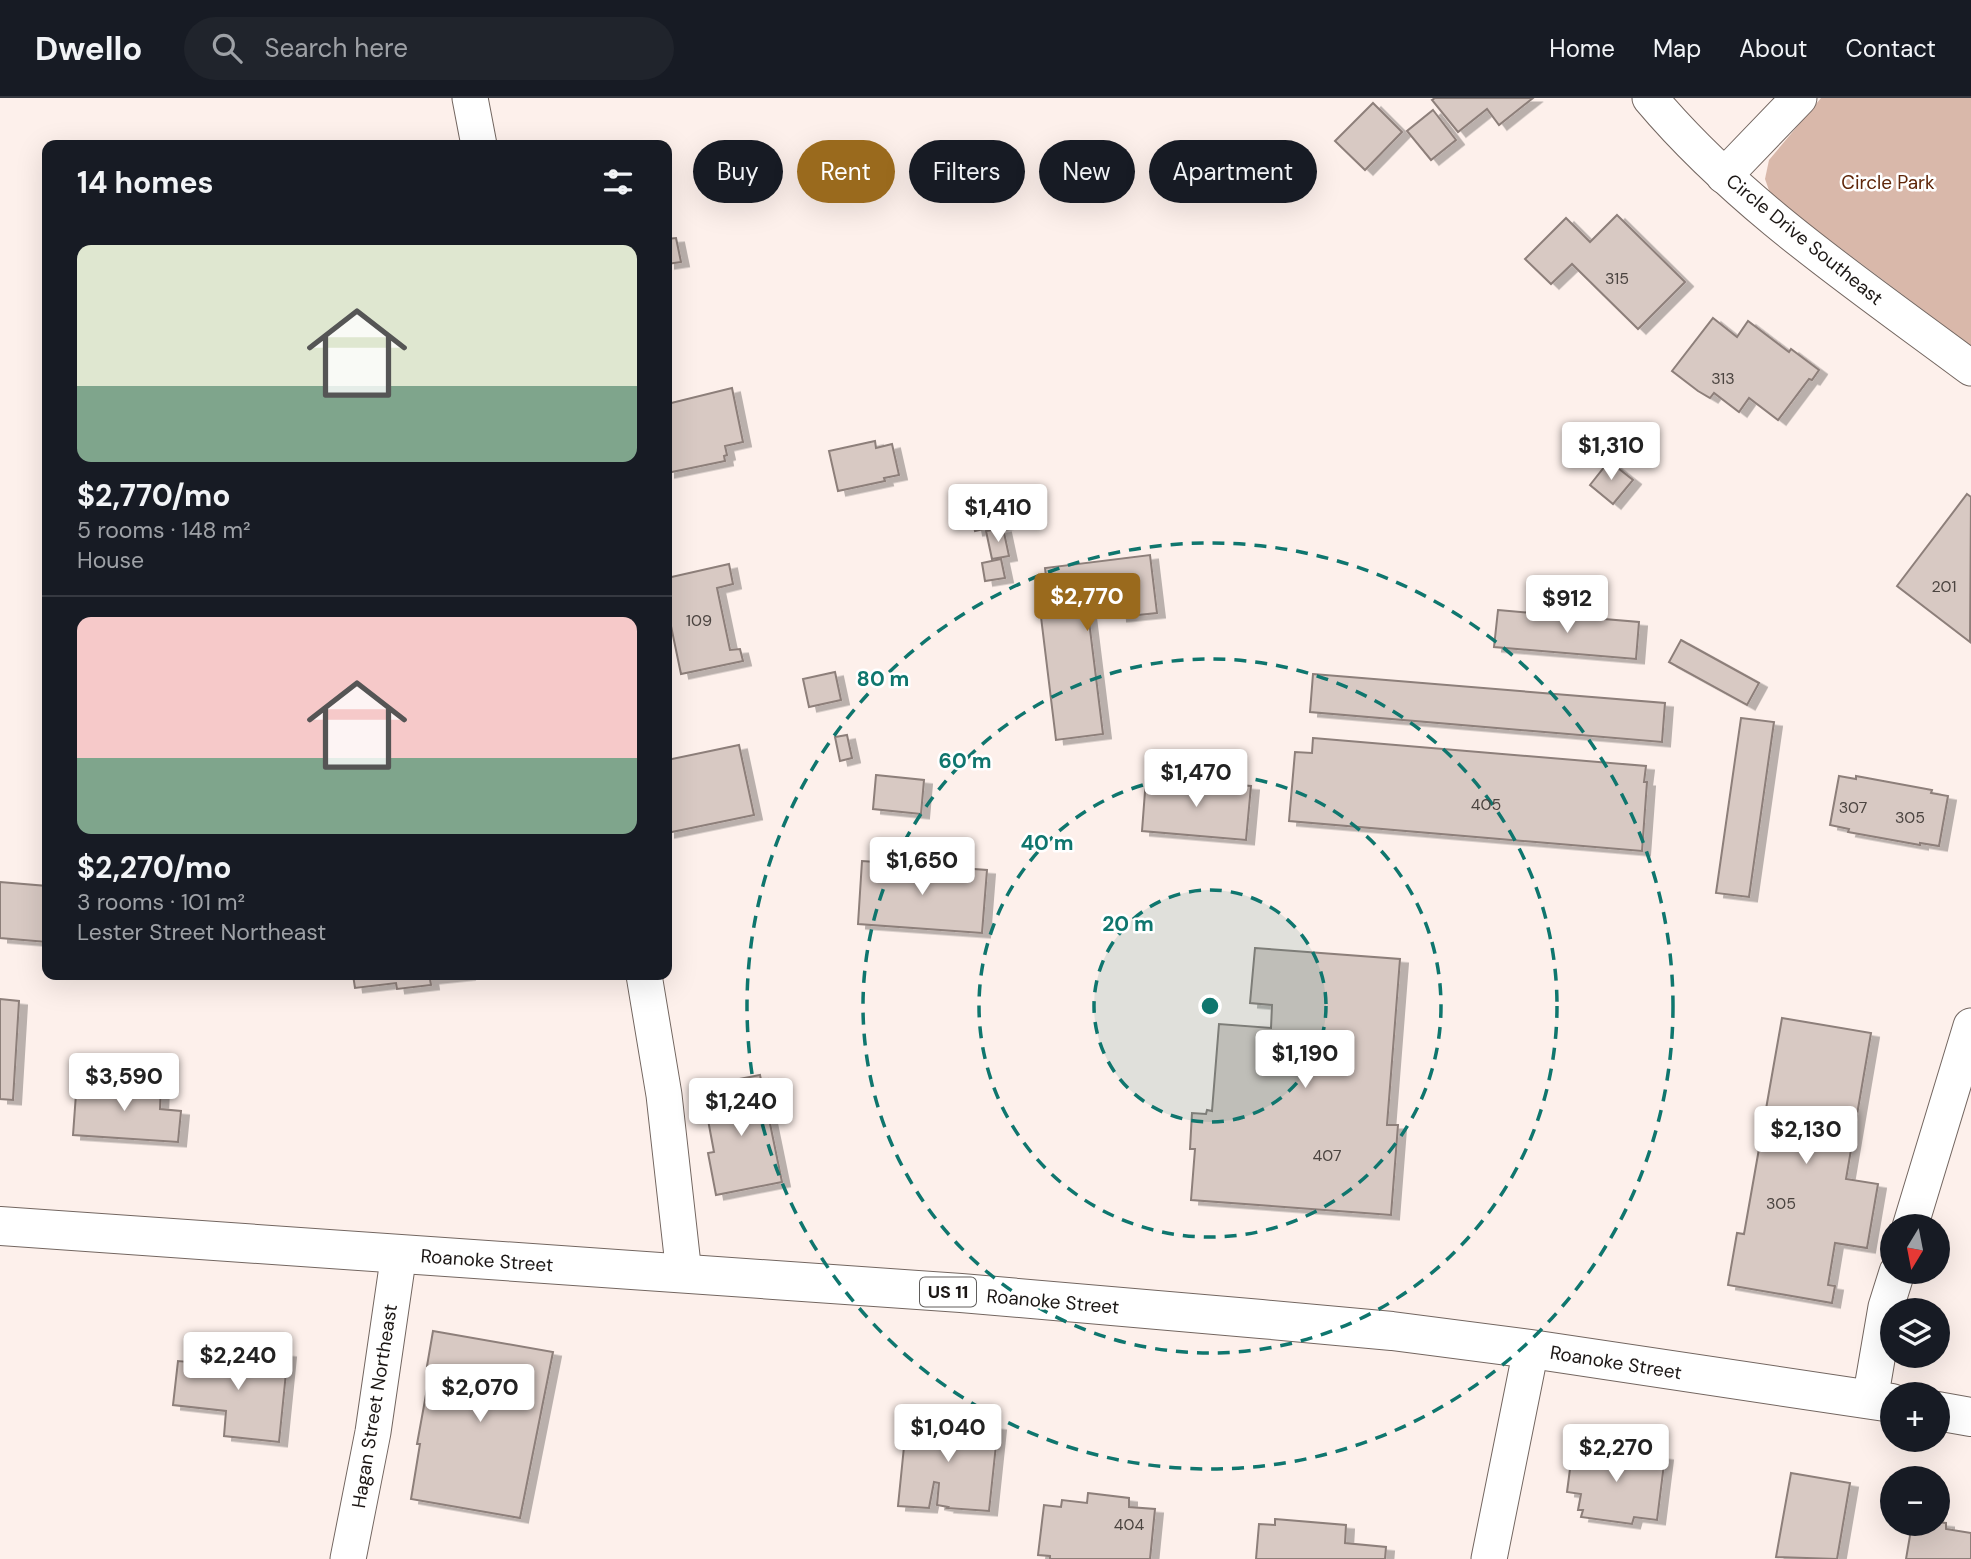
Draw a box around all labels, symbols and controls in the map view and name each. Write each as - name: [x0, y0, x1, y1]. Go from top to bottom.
- search box: [184, 17, 674, 80]
- text: Dwello: [35, 27, 142, 70]
- icon: search: [208, 29, 246, 67]
- text: Search here: [264, 31, 408, 65]
- text: Home: [1549, 33, 1615, 64]
- text: Map: [1653, 33, 1701, 64]
- text: About: [1739, 33, 1808, 64]
- text: Contact: [1846, 33, 1936, 64]
- chip: Buy: [693, 140, 783, 203]
- chip: Rent: [797, 140, 895, 203]
- chip: Filters: [909, 140, 1025, 203]
- chip: New: [1039, 140, 1135, 203]
- chip: Apartment: [1149, 140, 1317, 203]
- text: 14 homes: [77, 163, 214, 202]
- icon: filters: [599, 163, 637, 201]
- street label: Circle Drive Southeast: [1721, 168, 1888, 310]
- park label: Circle Park: [1841, 170, 1935, 195]
- house number: 315: [1605, 268, 1629, 289]
- icon: home: [294, 290, 420, 416]
- house number: 313: [1711, 368, 1735, 389]
- pin: $1,310: [1554, 422, 1668, 482]
- text: $1,310: [1578, 430, 1644, 460]
- text: $2,770/mo: [77, 476, 231, 515]
- pin: $1,410: [941, 484, 1055, 544]
- text: $1,410: [964, 492, 1032, 522]
- text: 5 rooms · 148 m²: [77, 515, 251, 545]
- text: House: [77, 545, 144, 575]
- pin: $2,770: [1030, 574, 1144, 633]
- pin: $912: [1526, 575, 1608, 635]
- house number: 201: [1932, 576, 1957, 597]
- text: $2,770: [1050, 581, 1124, 611]
- text: $912: [1542, 583, 1592, 613]
- house number: 109: [686, 610, 712, 631]
- icon: home: [294, 662, 420, 788]
- text: 80 m: [857, 665, 909, 693]
- text: 60 m: [939, 747, 991, 775]
- pin: $1,470: [1139, 750, 1253, 809]
- text: $1,470: [1160, 757, 1232, 787]
- house number: 405: [1471, 794, 1501, 815]
- house number: 307: [1839, 797, 1867, 818]
- house number: 305: [1895, 807, 1925, 828]
- text: 40 m: [1020, 829, 1074, 857]
- pin: $1,650: [865, 838, 979, 897]
- text: $1,650: [886, 845, 958, 875]
- text: $2,270/mo: [77, 848, 232, 887]
- text: 3 rooms · 101 m²: [77, 887, 245, 917]
- text: 20 m: [1102, 910, 1154, 938]
- text: Lester Street Northeast: [77, 917, 326, 947]
- centre of rings: [1198, 994, 1222, 1018]
- pin: $1,190: [1248, 1030, 1362, 1090]
- text: $1,190: [1271, 1038, 1339, 1068]
- pin: $3,590: [67, 1054, 181, 1113]
- text: $3,590: [85, 1061, 163, 1091]
- pin: $1,240: [684, 1079, 798, 1138]
- text: $1,240: [705, 1086, 777, 1116]
- pin: $2,130: [1749, 1107, 1863, 1166]
- text: $2,130: [1770, 1114, 1842, 1144]
- house number: 407: [1313, 1145, 1341, 1166]
- house number: 305: [1766, 1193, 1796, 1214]
- north arrow: [1880, 1214, 1950, 1284]
- map controls: [1880, 1214, 1950, 1536]
- street label: Roanoke Street: [420, 1243, 554, 1278]
- road number: US 11: [920, 1278, 976, 1307]
- street label: Roanoke Street: [986, 1283, 1120, 1320]
- button: layers: [1880, 1298, 1950, 1368]
- street label: Hagan Street Northeast: [346, 1302, 403, 1510]
- pin: $2,240: [181, 1332, 295, 1392]
- text: $2,240: [199, 1340, 277, 1370]
- street label: Roanoke Street: [1548, 1340, 1684, 1385]
- pin: $2,070: [423, 1364, 537, 1424]
- text: $2,070: [441, 1372, 519, 1402]
- button: +: [1880, 1382, 1950, 1452]
- pin: $1,040: [891, 1404, 1005, 1464]
- text: $1,040: [910, 1412, 986, 1442]
- pin: $2,270: [1559, 1424, 1673, 1484]
- text: $2,270: [1579, 1432, 1653, 1462]
- button: −: [1880, 1466, 1950, 1536]
- house number: 404: [1114, 1514, 1144, 1535]

